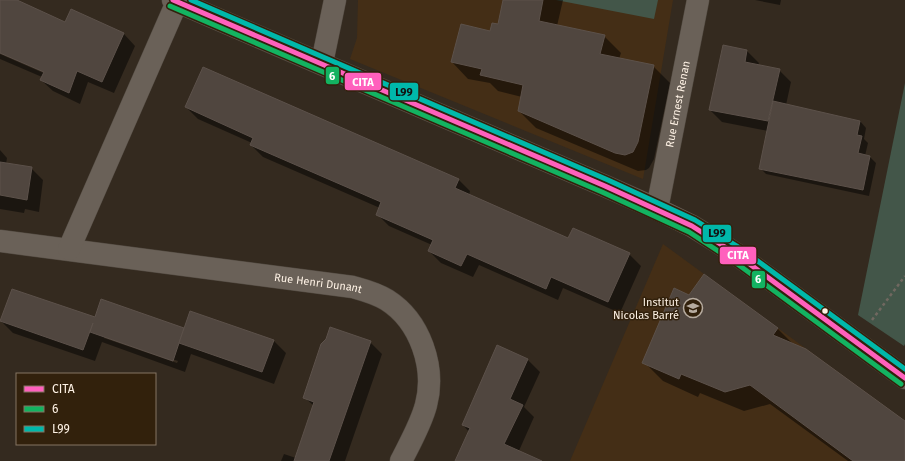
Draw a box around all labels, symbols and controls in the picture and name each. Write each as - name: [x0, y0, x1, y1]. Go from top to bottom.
- street label: Rue Ernest Renan: [663, 60, 693, 148]
- line badge: 6: [325, 66, 340, 85]
- text: 6: [329, 70, 335, 83]
- line badge: CITA: [344, 72, 382, 91]
- text: CITA: [352, 76, 374, 89]
- line badge: L99: [389, 82, 419, 101]
- text: L99: [395, 86, 413, 99]
- line badge: L99: [702, 224, 732, 243]
- text: L99: [708, 227, 726, 240]
- line badge: CITA: [719, 246, 757, 265]
- text: CITA: [727, 249, 749, 262]
- line badge: 6: [751, 270, 766, 289]
- street label: Rue Henri Dunant: [273, 271, 363, 296]
- text: 6: [755, 273, 761, 286]
- place label: Institut Nicolas Barré: [613, 296, 679, 322]
- school or university icon: Institut Nicolas Barré: [682, 297, 704, 319]
- unlabelled marker: [820, 306, 830, 316]
- legend: [16, 373, 156, 445]
- text: CITA: [52, 382, 75, 396]
- text: 6: [52, 402, 58, 416]
- text: L99: [52, 422, 70, 436]

